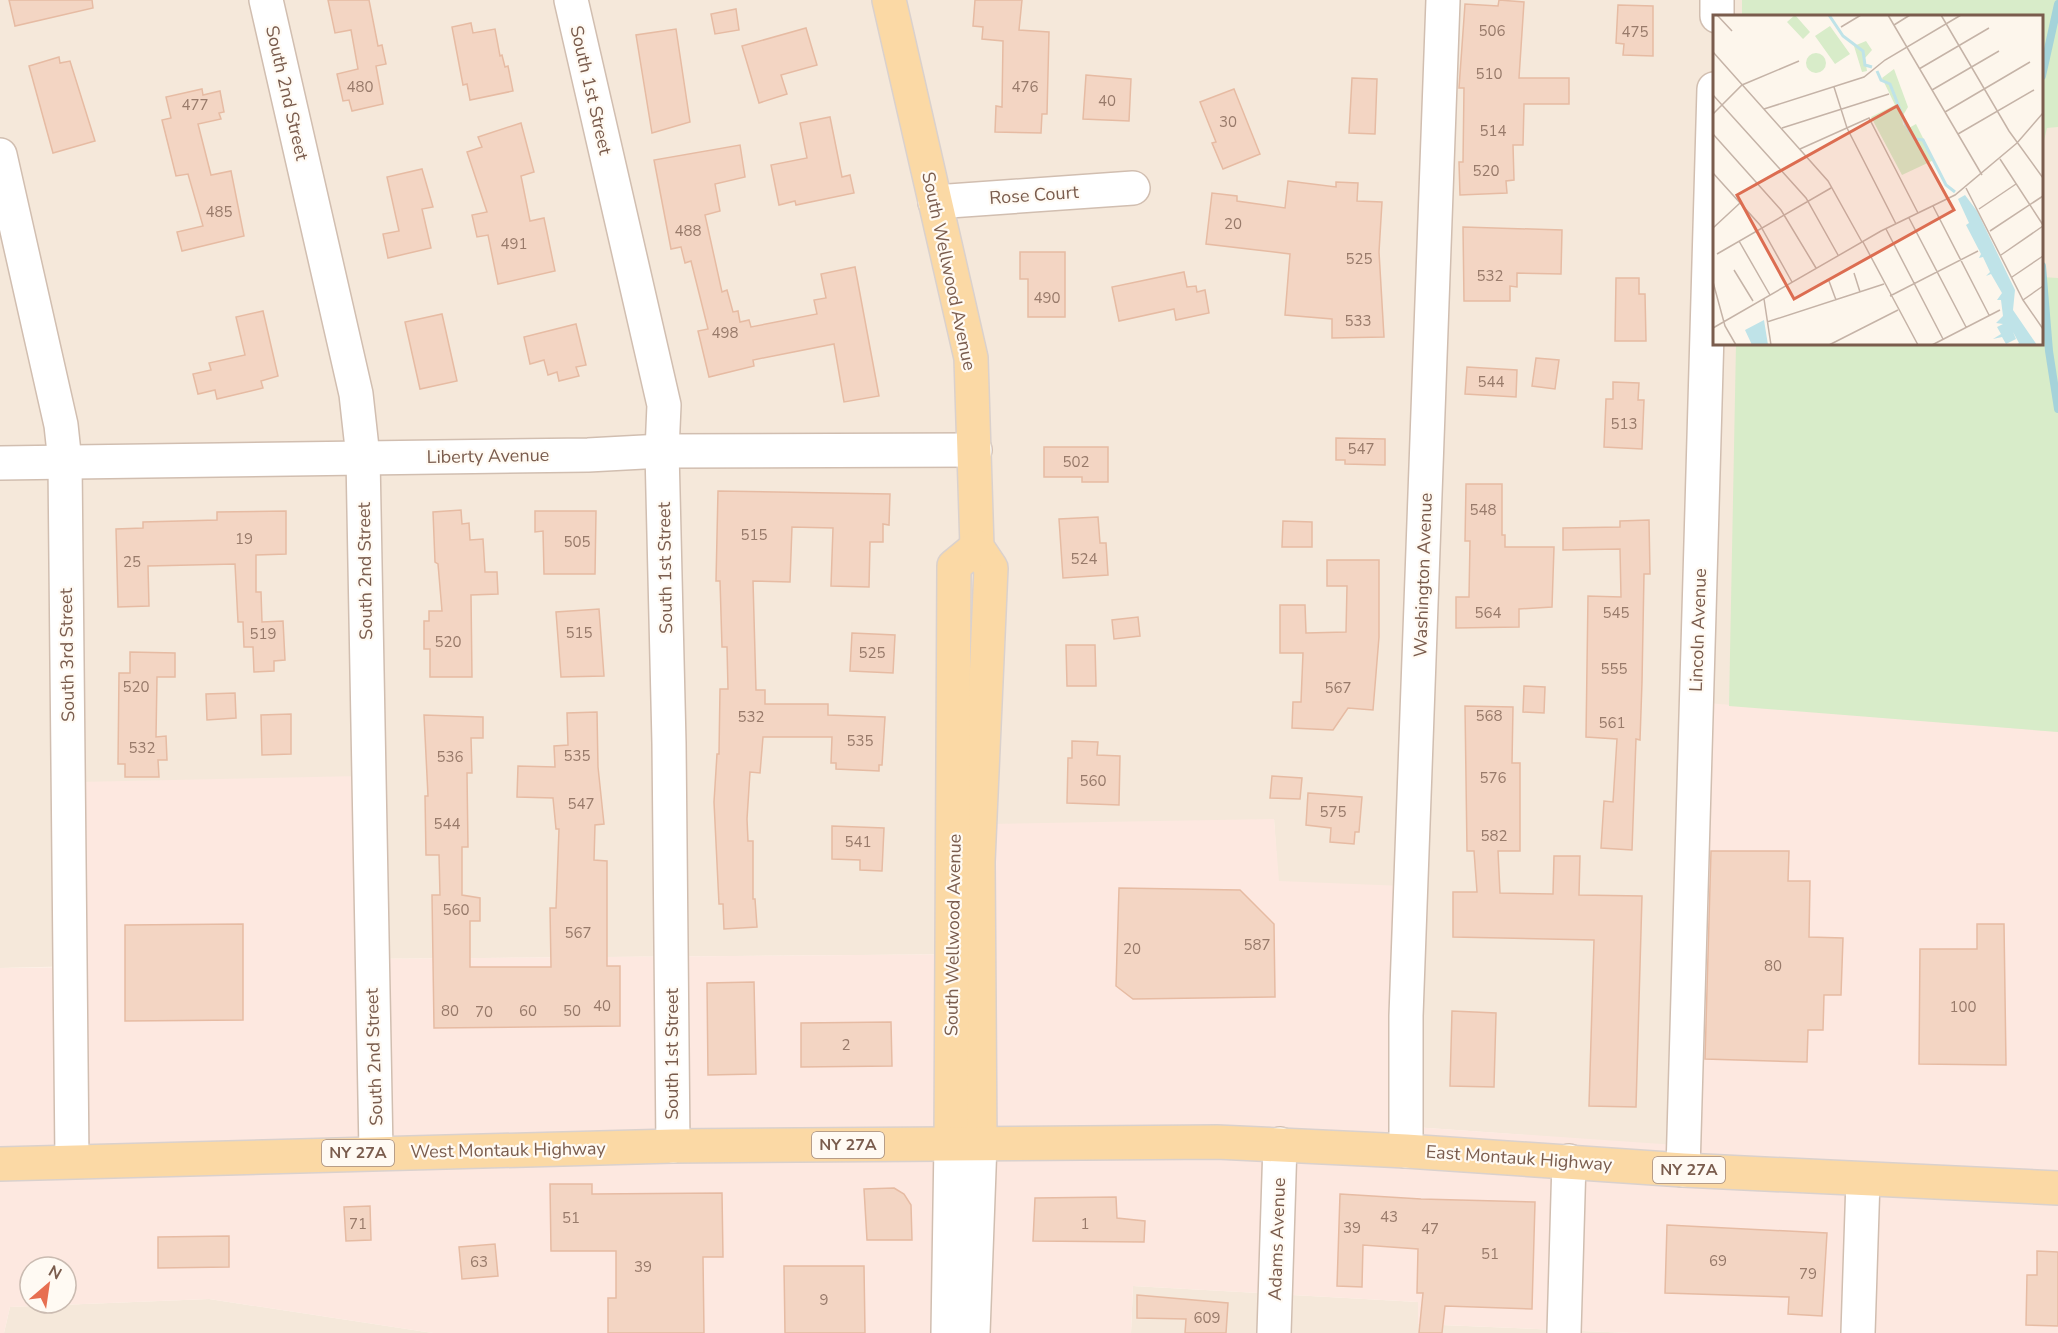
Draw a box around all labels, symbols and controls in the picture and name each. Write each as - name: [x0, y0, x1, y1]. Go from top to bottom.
- inset map: [1713, 15, 2043, 345]
- house number: 506: [1478, 21, 1506, 41]
- house number: 475: [1621, 22, 1649, 42]
- street label: South 2nd Street: [260, 23, 314, 163]
- street label: South 1st Street: [564, 23, 618, 158]
- house number: 510: [1475, 64, 1503, 84]
- house number: 480: [346, 77, 374, 97]
- house number: 476: [1011, 77, 1039, 97]
- house number: 40: [1098, 91, 1116, 111]
- house number: 477: [181, 95, 209, 115]
- house number: 30: [1219, 112, 1237, 132]
- house number: 514: [1479, 121, 1507, 141]
- house number: 520: [1472, 161, 1500, 181]
- street label: South Wellwood Avenue: [916, 169, 982, 373]
- street label: Rose Court: [989, 180, 1080, 210]
- house number: 485: [205, 202, 233, 222]
- house number: 20: [1224, 214, 1242, 234]
- house number: 488: [674, 221, 702, 241]
- house number: 491: [500, 234, 528, 254]
- house number: 525: [1345, 249, 1373, 269]
- house number: 532: [1476, 266, 1504, 286]
- house number: 490: [1033, 288, 1061, 308]
- house number: 533: [1344, 311, 1372, 331]
- house number: 498: [711, 323, 739, 343]
- house number: 544: [1477, 372, 1505, 392]
- house number: 513: [1610, 414, 1638, 434]
- house number: 547: [1347, 439, 1375, 459]
- street label: Liberty Avenue: [427, 443, 549, 469]
- house number: 502: [1062, 452, 1090, 472]
- street label: Washington Avenue: [1408, 492, 1438, 658]
- house number: 548: [1469, 500, 1497, 520]
- street label: South 2nd Street: [352, 501, 378, 640]
- street label: South 1st Street: [652, 501, 678, 634]
- house number: 515: [740, 525, 768, 545]
- house number: 19: [235, 529, 253, 549]
- house number: 505: [563, 532, 591, 552]
- house number: 524: [1070, 549, 1098, 569]
- house number: 25: [123, 552, 141, 572]
- street label: Lincoln Avenue: [1684, 568, 1712, 692]
- street label: South 3rd Street: [54, 587, 80, 722]
- house number: 564: [1474, 603, 1502, 623]
- house number: 545: [1602, 603, 1630, 623]
- house number: 515: [565, 623, 593, 643]
- house number: 519: [249, 624, 277, 644]
- house number: 520: [434, 632, 462, 652]
- house number: 525: [858, 643, 886, 663]
- house number: 555: [1600, 659, 1628, 679]
- house number: 520: [122, 677, 150, 697]
- house number: 567: [1324, 678, 1352, 698]
- house number: 568: [1475, 706, 1503, 726]
- house number: 532: [737, 707, 765, 727]
- house number: 561: [1598, 713, 1626, 733]
- house number: 535: [846, 731, 874, 751]
- house number: 532: [128, 738, 156, 758]
- house number: 535: [563, 746, 591, 766]
- house number: 536: [436, 747, 464, 767]
- house number: 576: [1479, 768, 1507, 788]
- house number: 560: [1079, 771, 1107, 791]
- house number: 547: [567, 794, 595, 814]
- house number: 575: [1319, 802, 1347, 822]
- house number: 544: [433, 814, 461, 834]
- house number: 582: [1480, 826, 1508, 846]
- house number: 541: [844, 832, 872, 852]
- street label: South Wellwood Avenue: [939, 834, 967, 1036]
- house number: 560: [442, 900, 470, 920]
- house number: 567: [564, 923, 592, 943]
- house number: 587: [1243, 935, 1271, 955]
- house number: 20: [1123, 939, 1141, 959]
- house number: 80: [1764, 956, 1782, 976]
- street label: South 2nd Street: [360, 987, 388, 1126]
- street label: South 1st Street: [660, 987, 684, 1120]
- house number: 40: [593, 996, 611, 1016]
- house number: 100: [1949, 997, 1977, 1017]
- house number: 80: [441, 1001, 459, 1021]
- house number: 60: [519, 1001, 537, 1021]
- house number: 50: [563, 1001, 581, 1021]
- house number: 70: [475, 1002, 493, 1022]
- house number: 2: [841, 1035, 851, 1055]
- road number: NY 27A: [812, 1132, 884, 1158]
- street label: West Montauk Highway: [410, 1136, 607, 1164]
- road number: NY 27A: [322, 1140, 394, 1166]
- street label: East Montauk Highway: [1425, 1140, 1614, 1177]
- road number: NY 27A: [1653, 1157, 1725, 1183]
- street label: Adams Avenue: [1263, 1177, 1291, 1301]
- house number: 43: [1380, 1207, 1398, 1227]
- house number: 51: [562, 1208, 580, 1228]
- house number: 71: [349, 1214, 367, 1234]
- house number: 1: [1080, 1214, 1090, 1234]
- house number: 39: [1343, 1218, 1361, 1238]
- house number: 47: [1421, 1219, 1439, 1239]
- house number: 51: [1481, 1244, 1499, 1264]
- house number: 69: [1709, 1251, 1727, 1271]
- house number: 63: [470, 1252, 488, 1272]
- north arrow: [18, 1255, 78, 1315]
- house number: 39: [634, 1257, 652, 1277]
- text: N: [44, 1260, 65, 1285]
- house number: 79: [1799, 1264, 1817, 1284]
- house number: 9: [819, 1290, 829, 1310]
- house number: 609: [1193, 1308, 1221, 1328]

